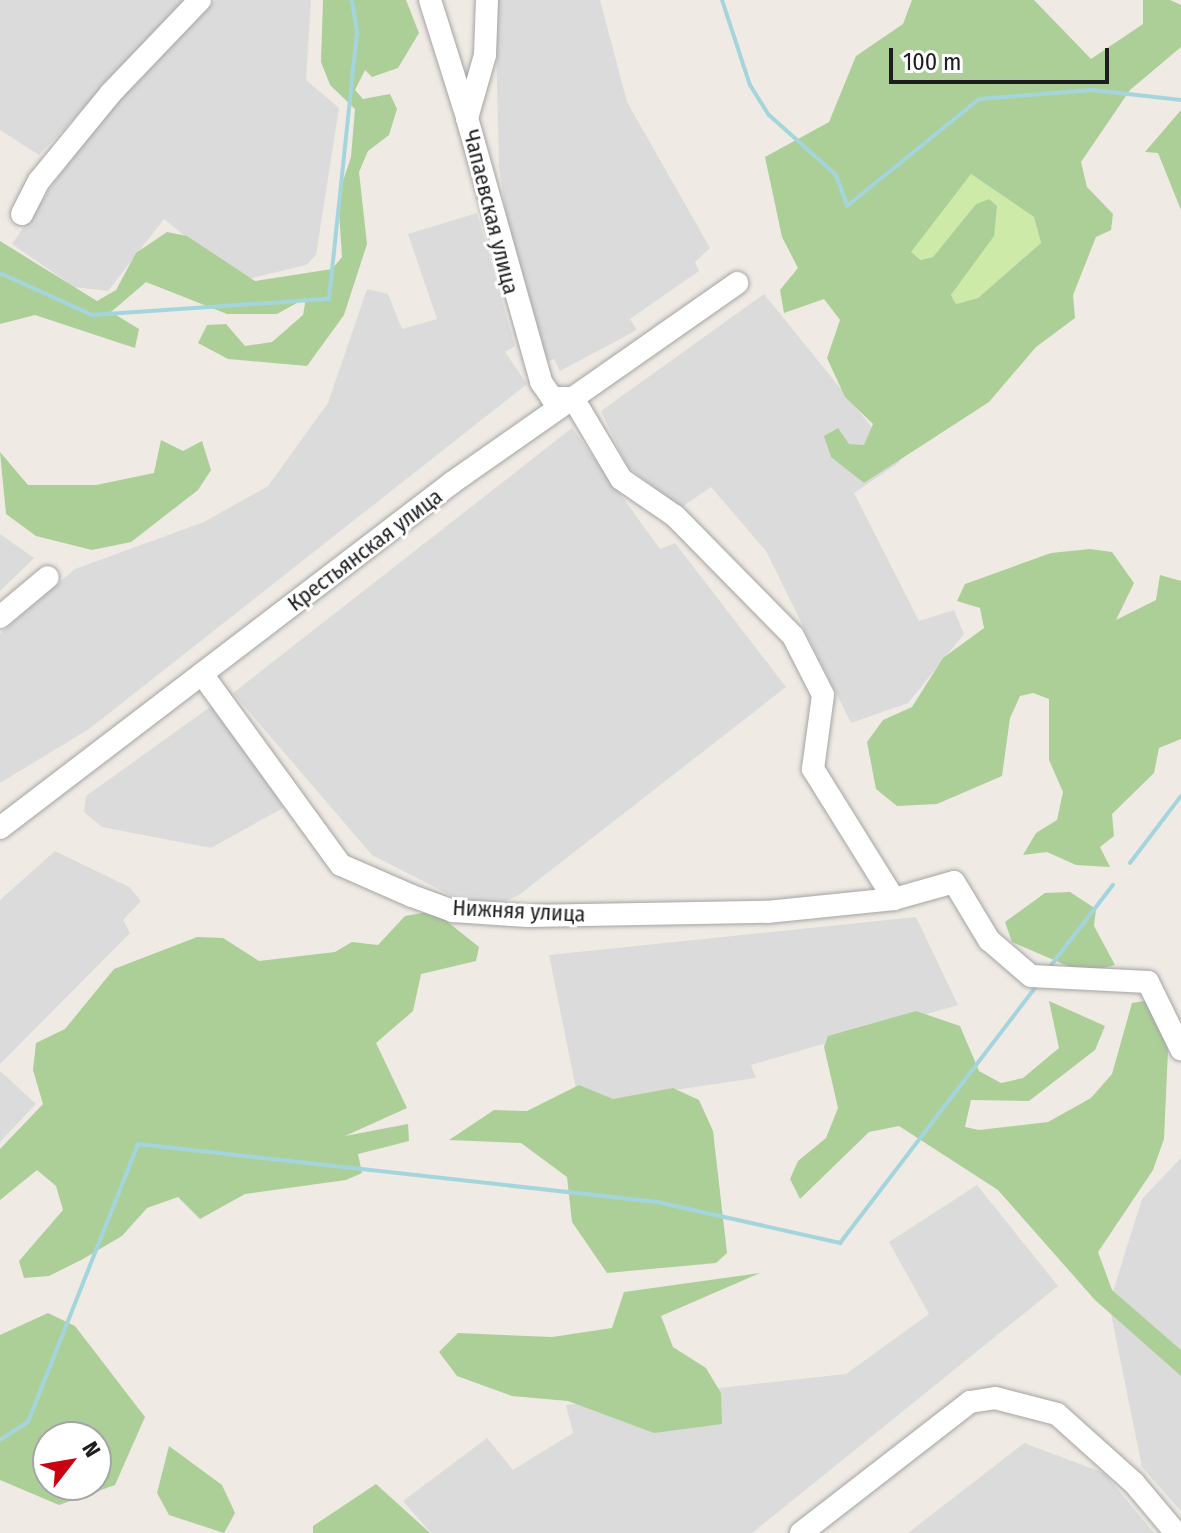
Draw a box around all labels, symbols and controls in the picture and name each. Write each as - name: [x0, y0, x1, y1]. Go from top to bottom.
- scale bar: [893, 32, 1113, 82]
- text: 100 m: [903, 48, 961, 76]
- street label: Чапаевская улица: [458, 127, 524, 297]
- street label: Крестьянская улица: [282, 483, 448, 617]
- street label: Нижняя улица: [452, 894, 586, 928]
- north arrow: [32, 1421, 112, 1501]
- text: N: [76, 1437, 106, 1462]

